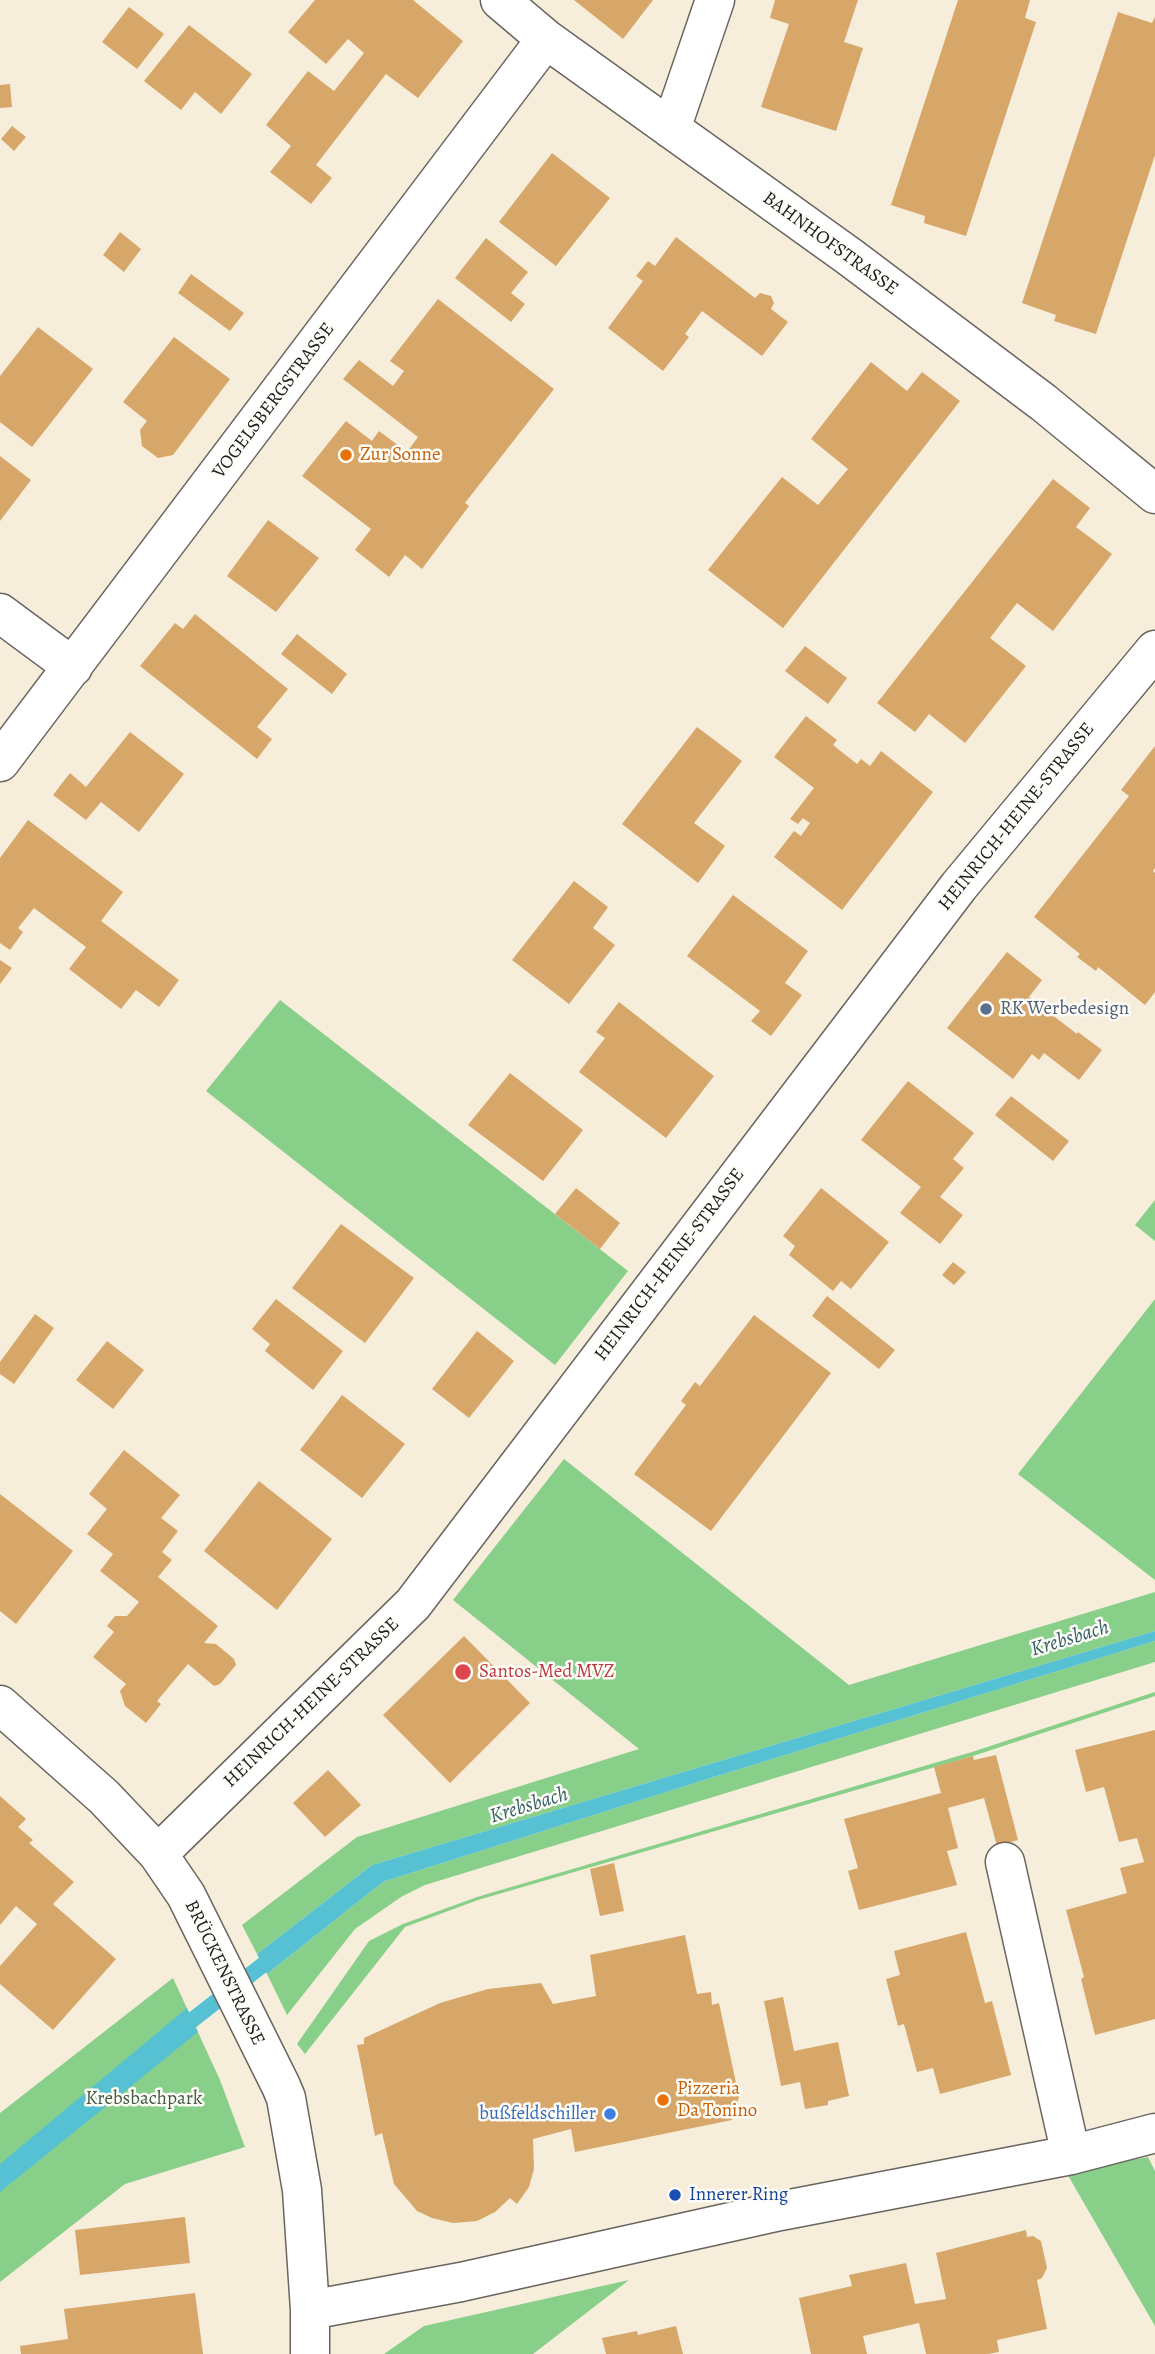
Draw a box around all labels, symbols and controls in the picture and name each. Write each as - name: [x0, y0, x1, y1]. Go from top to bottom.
- street label: BAHNHOFSTRASSE: [758, 187, 902, 301]
- street label: VOGELSBERGSTRASSE: [208, 319, 340, 483]
- place label: Zur Sonne: [360, 444, 440, 466]
- marker: Zur Sonne: [338, 447, 354, 463]
- street label: HEINRICH-HEINE-STRASSE: [934, 718, 1100, 916]
- place label: RK Werbedesign: [1000, 998, 1129, 1020]
- marker: RK Werbedesign: [978, 1001, 994, 1017]
- street label: HEINRICH-HEINE-STRASSE: [590, 1164, 750, 1366]
- street label: HEINRICH-HEINE-STRASSE: [219, 1613, 405, 1793]
- water label: Krebsbach: [1028, 1615, 1112, 1663]
- place label: Santos-Med MVZ: [479, 1661, 614, 1683]
- marker: Santos-Med MVZ: [453, 1662, 473, 1682]
- water label: Krebsbach: [487, 1782, 571, 1830]
- street label: BRÜCKENSTRASSE: [179, 1897, 269, 2049]
- place label: Pizzeria Da Tonino: [677, 2078, 757, 2122]
- park label: Krebsbachpark: [85, 2088, 203, 2110]
- marker: Pizzeria Da Tonino: [655, 2092, 671, 2108]
- place label: bußfeldschiller: [479, 2103, 596, 2125]
- marker: bußfeldschiller: [602, 2106, 618, 2122]
- place label: Innerer Ring: [689, 2184, 788, 2206]
- marker: Innerer Ring: [667, 2187, 683, 2203]

